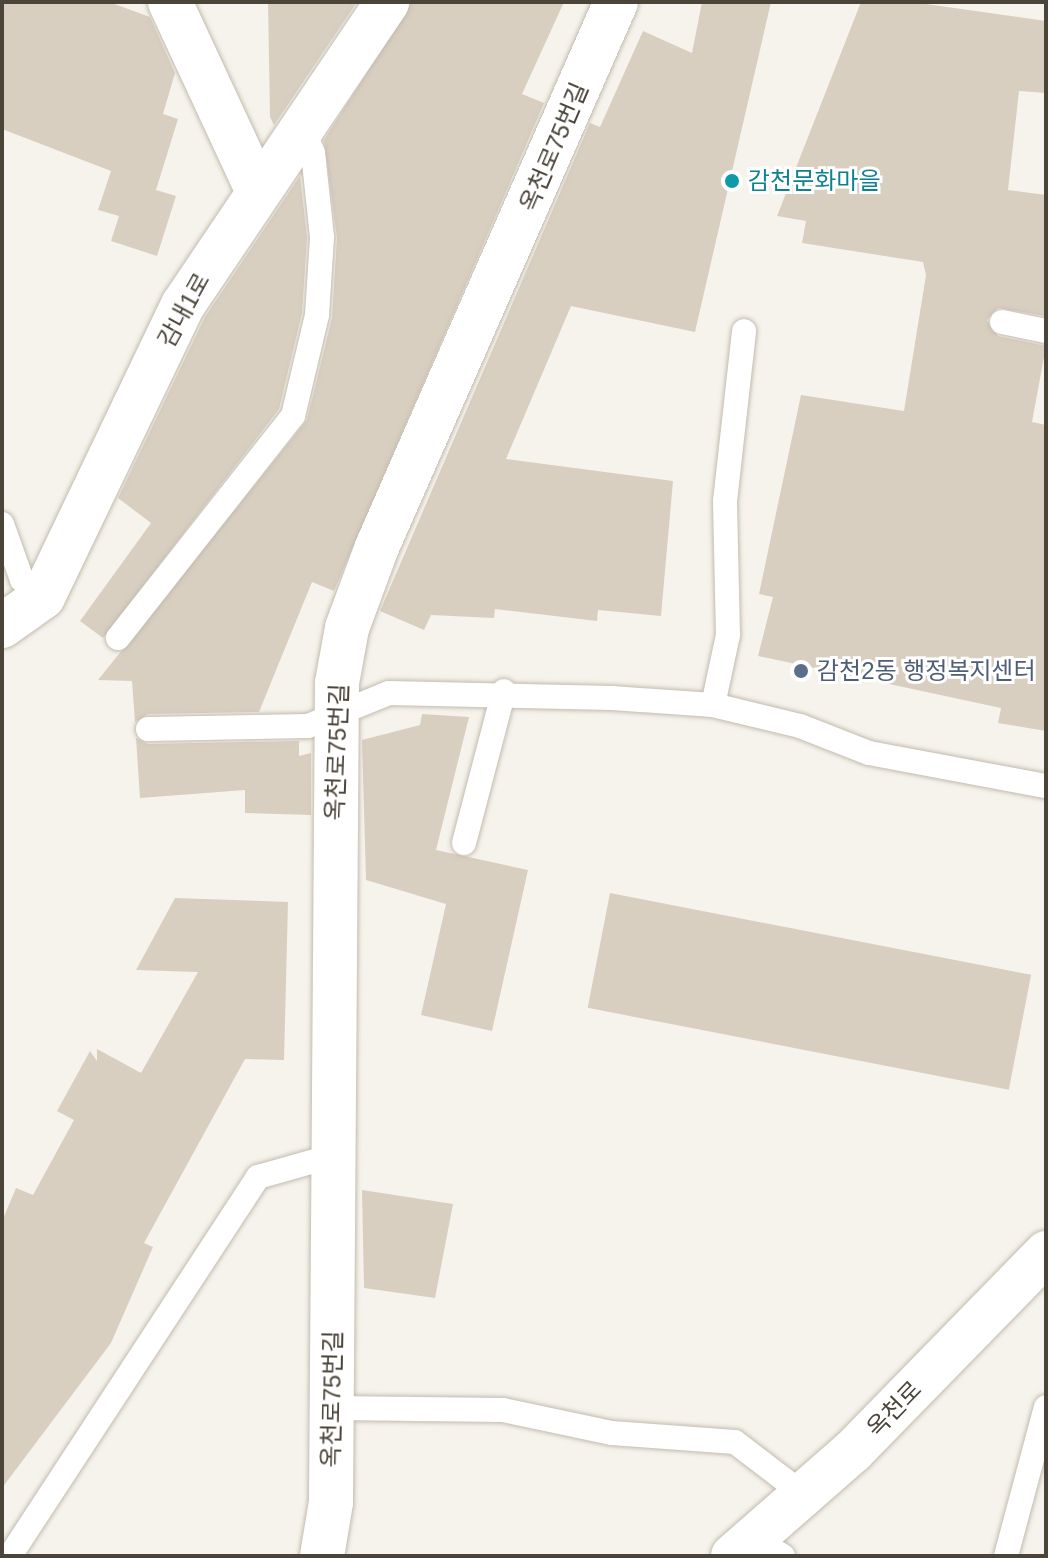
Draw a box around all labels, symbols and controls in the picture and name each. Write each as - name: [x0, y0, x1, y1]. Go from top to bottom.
- street label: 옥천로75번길: [514, 78, 594, 216]
- place label: 감천문화마을: [748, 167, 880, 195]
- marker: 감천문화마을: [723, 172, 741, 190]
- street label: 감내1로: [152, 268, 216, 352]
- place label: 감천2동 행정복지센터: [817, 657, 1036, 685]
- marker: 감천2동 행정복지센터: [792, 662, 810, 680]
- street label: 옥천로75번길: [320, 683, 354, 821]
- street label: 옥천로75번길: [316, 1330, 348, 1468]
- street label: 옥천로: [861, 1375, 927, 1443]

